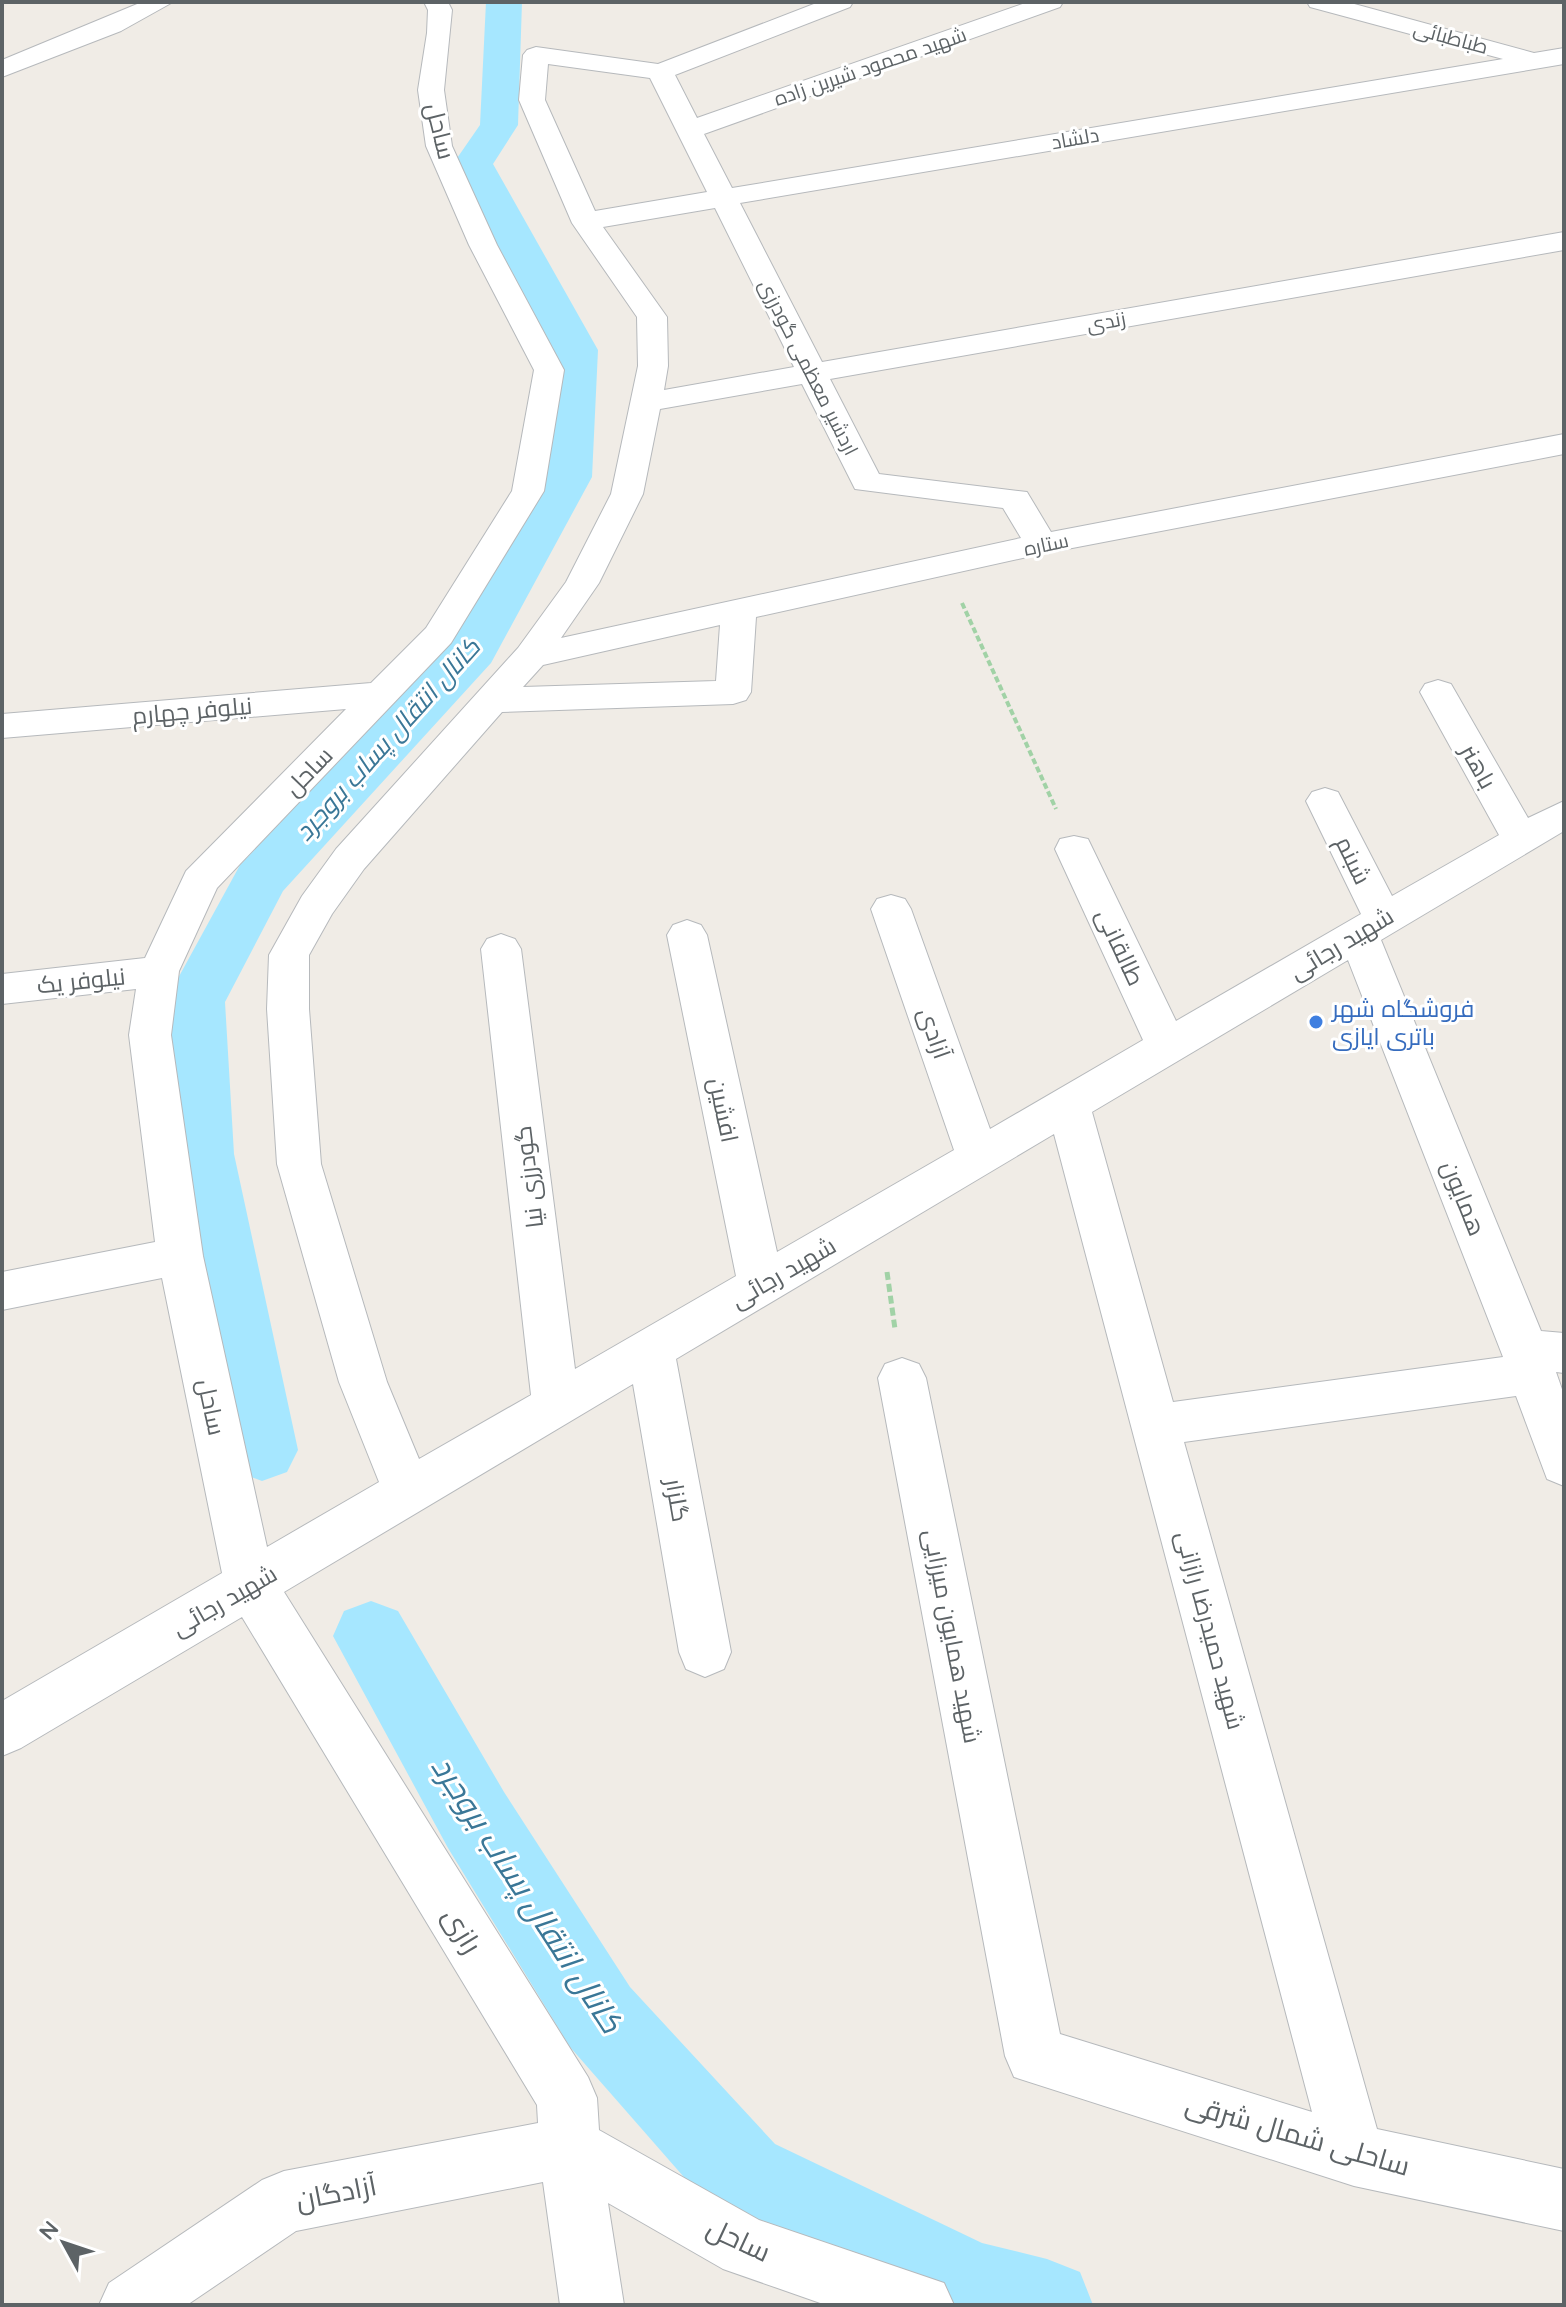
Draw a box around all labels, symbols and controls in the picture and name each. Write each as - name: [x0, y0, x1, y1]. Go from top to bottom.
- street label: طباطبائی: [1411, 15, 1491, 60]
- street label: شهید محمود شیرین زاده: [770, 21, 970, 112]
- street label: ساحل: [420, 100, 462, 162]
- street label: دلشاد: [1049, 122, 1101, 154]
- street label: اردشیر معظمی گودرزی: [753, 275, 864, 460]
- street label: زندی: [1085, 305, 1128, 338]
- street label: ستاره: [1021, 527, 1071, 561]
- water label: کانال انتقال پساب بروجرد: [287, 630, 488, 848]
- street label: نیلوفر چهارم: [131, 690, 254, 732]
- street label: باهنر: [1454, 736, 1503, 794]
- street label: ساحل: [277, 740, 339, 802]
- street label: شبنم: [1328, 831, 1378, 890]
- street label: شهید رجائی: [1283, 900, 1399, 986]
- street label: طالقانی: [1090, 904, 1152, 990]
- street label: نیلوفر یک: [35, 960, 127, 1000]
- place label: فروشگاه شهر باتری ایازی: [1330, 993, 1474, 1051]
- street label: آزادی: [912, 1003, 958, 1063]
- marker: فروشگاه شهر باتری ایازی: [1307, 1013, 1325, 1031]
- street label: افشین: [703, 1075, 745, 1145]
- street label: گودرزی نیا: [507, 1124, 549, 1230]
- street label: همایون: [1435, 1156, 1493, 1240]
- street label: شهید رجائی: [725, 1230, 841, 1314]
- street label: ساحل: [191, 1376, 233, 1438]
- street label: گلزار: [659, 1474, 697, 1524]
- street label: شهید همایون میرزایی: [918, 1526, 988, 1746]
- street label: شهید حمیدرضا رازانی: [1170, 1527, 1252, 1733]
- street label: شهید رجائی: [166, 1558, 282, 1642]
- water label: کانال انتقال پساب بروجرد: [422, 1748, 632, 2041]
- street label: رازی: [436, 1901, 490, 1959]
- street label: ساحلی شمال شرقی: [1182, 2085, 1414, 2183]
- street label: آزادگان: [293, 2167, 380, 2217]
- north arrow: [24, 2203, 104, 2283]
- street label: ساحل: [701, 2209, 777, 2269]
- text: N: [33, 2215, 65, 2245]

